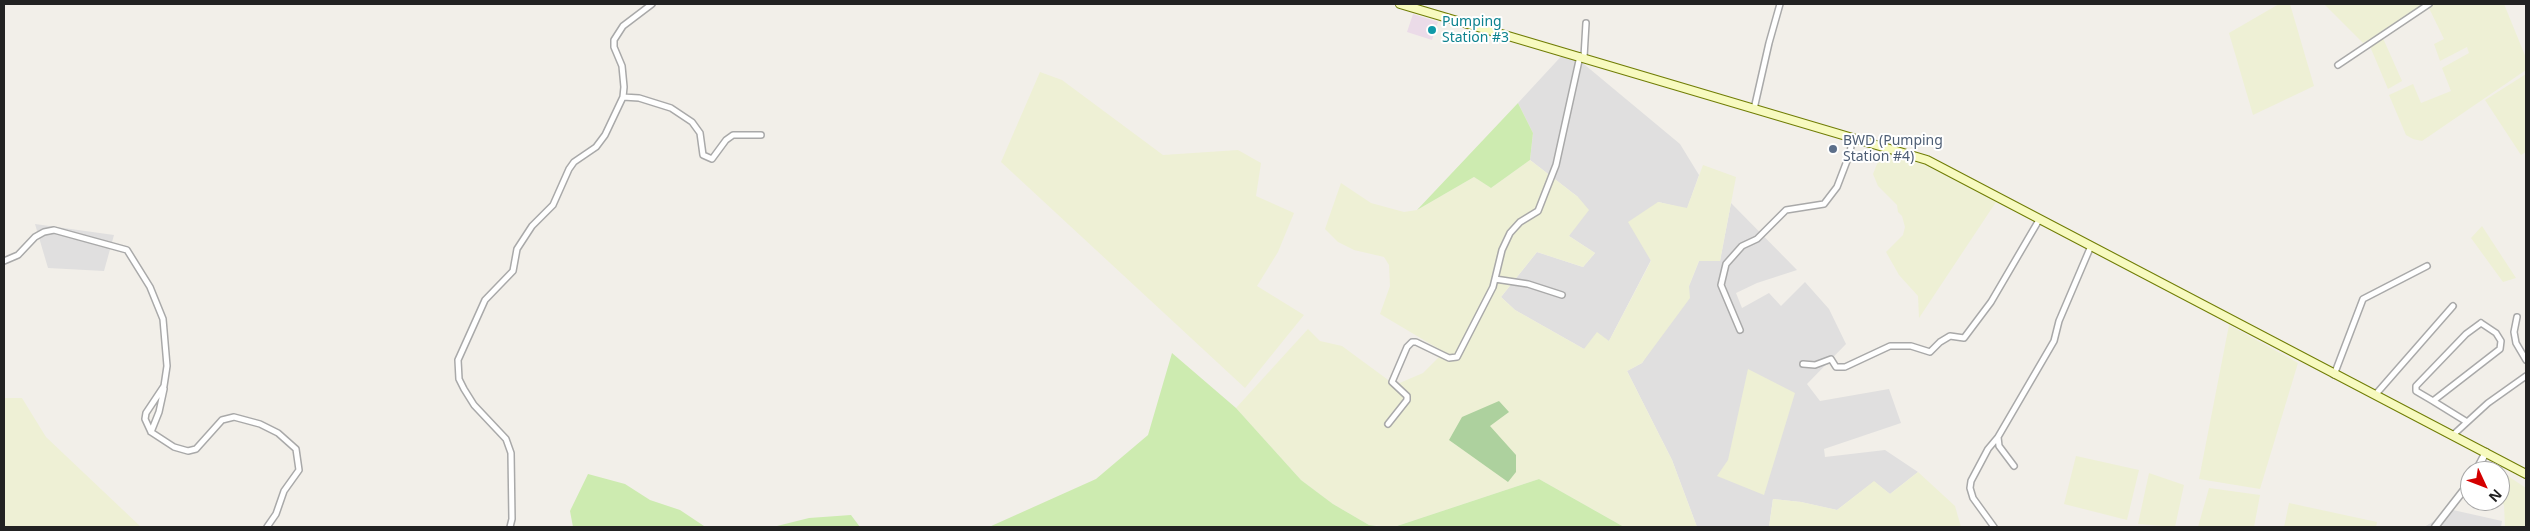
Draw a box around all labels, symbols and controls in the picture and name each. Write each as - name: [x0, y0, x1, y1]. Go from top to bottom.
- place label: Pumping Station #3: [1442, 14, 1509, 46]
- marker: Pumping Station #3: [1426, 24, 1438, 36]
- place label: BWD (Pumping Station #4): [1843, 133, 1943, 166]
- marker: BWD (Pumping Station #4): [1827, 143, 1839, 155]
- north arrow: [2460, 461, 2510, 511]
- text: N: [2485, 485, 2506, 507]

